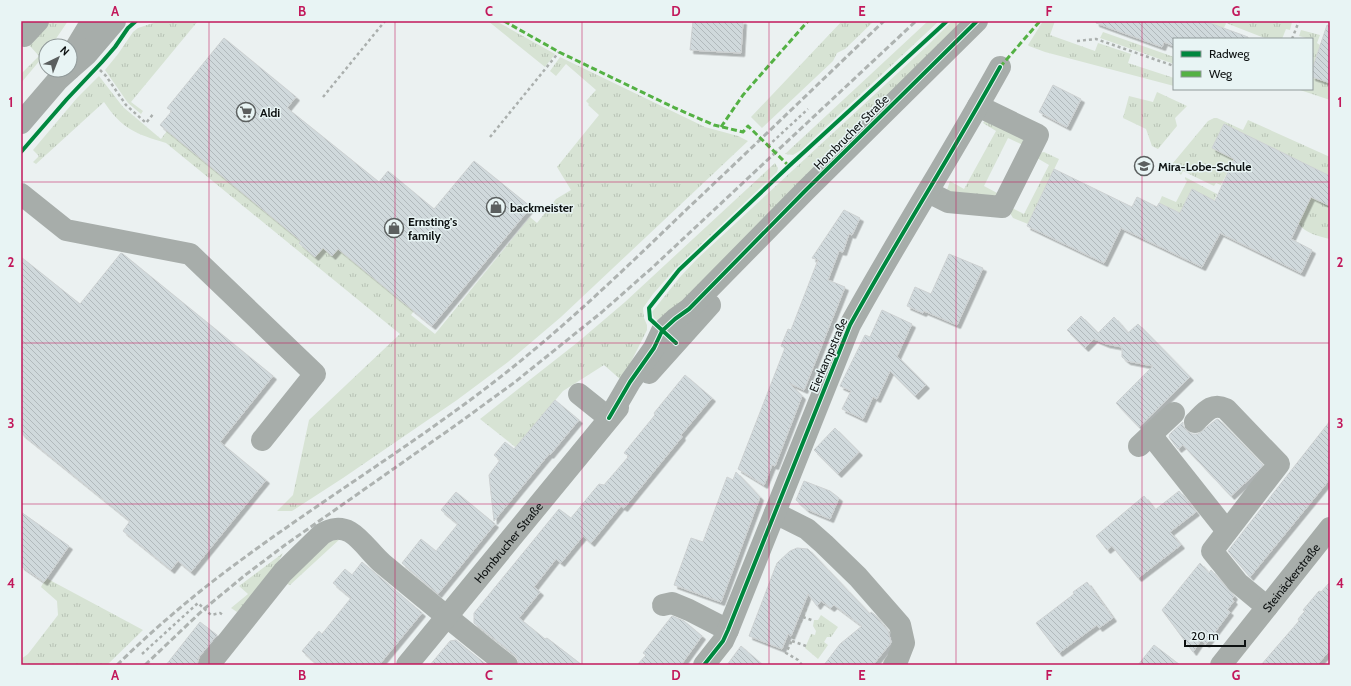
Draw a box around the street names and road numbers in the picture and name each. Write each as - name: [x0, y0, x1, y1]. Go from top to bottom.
- street label: Hombrucher Straße: [810, 91, 892, 173]
- street label: Eierkampstraße: [806, 316, 850, 394]
- street label: Hombrucher Straße: [470, 499, 545, 586]
- street label: Steinäckerstraße: [1259, 540, 1323, 615]

